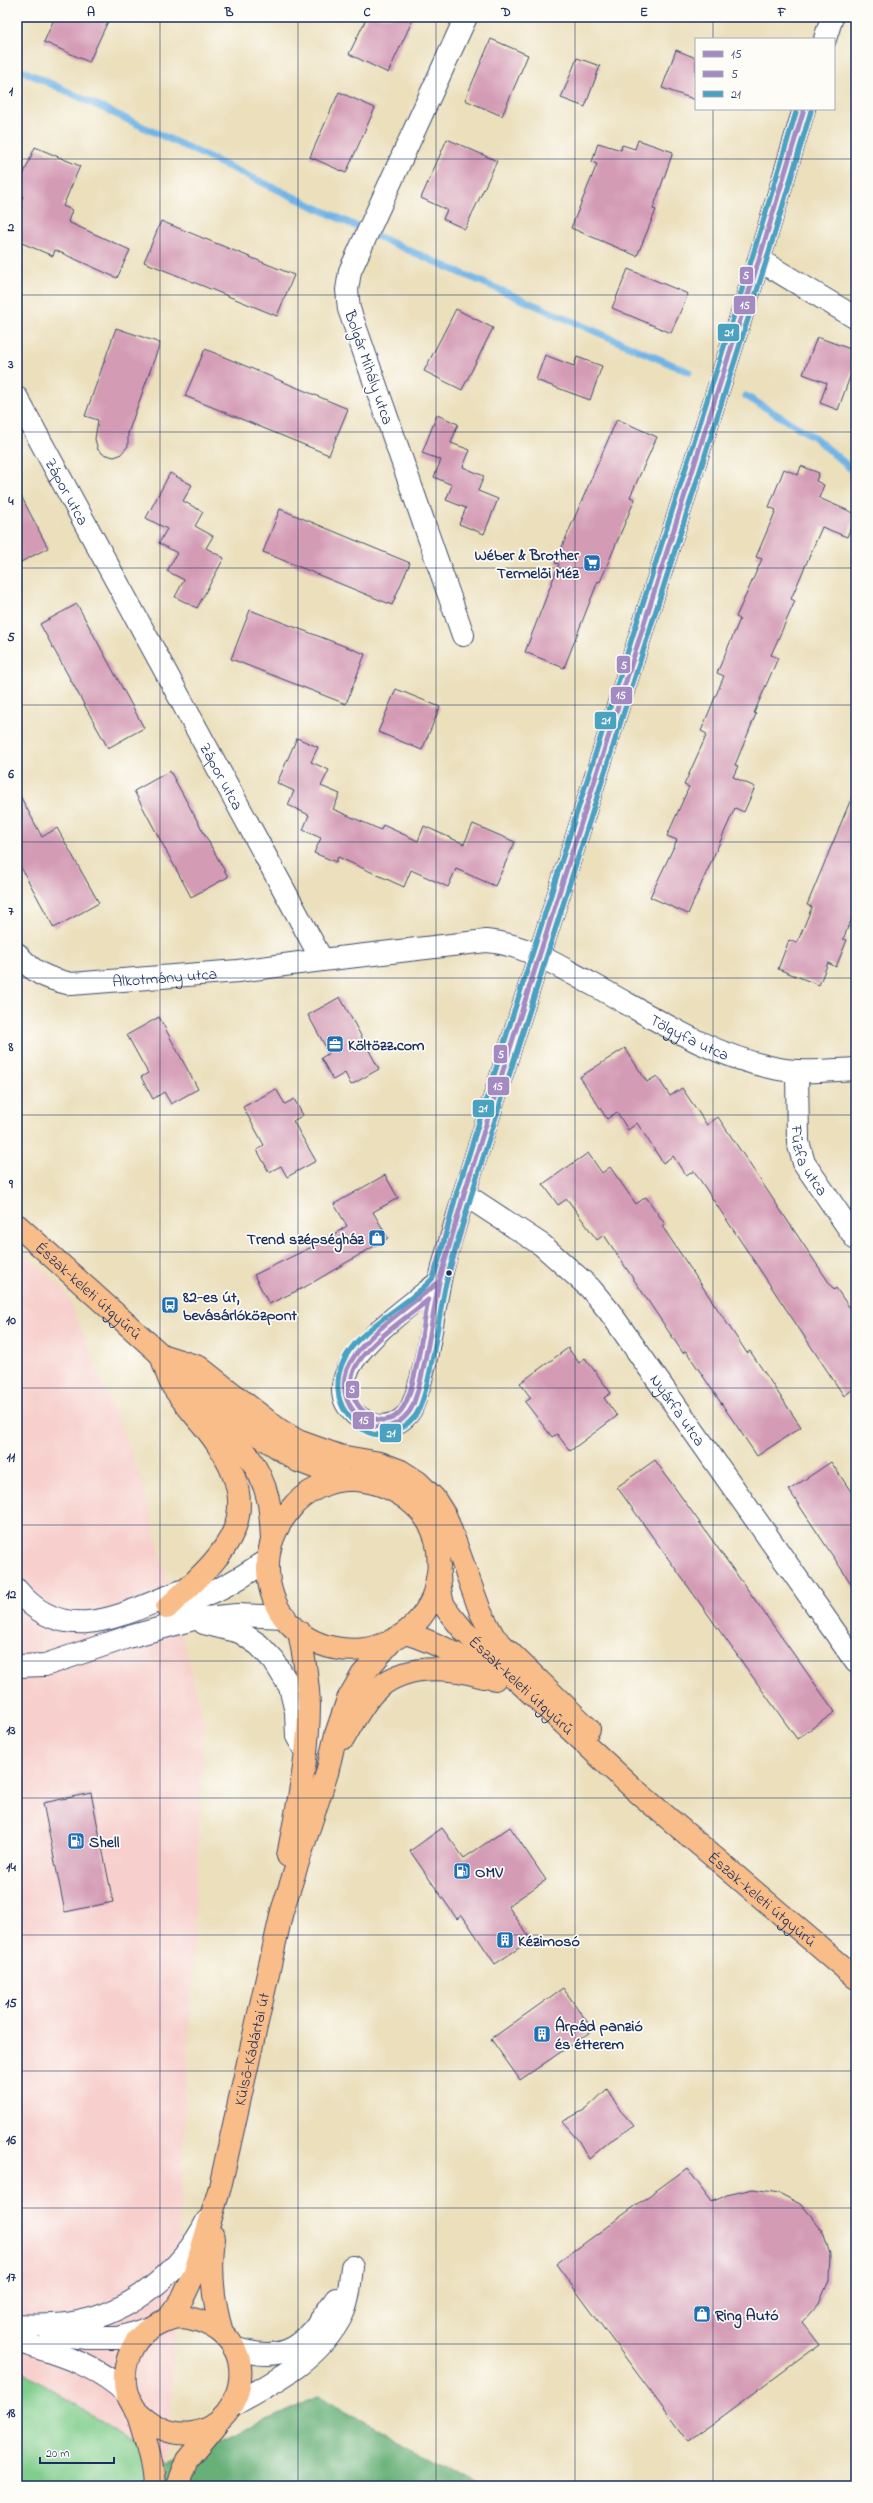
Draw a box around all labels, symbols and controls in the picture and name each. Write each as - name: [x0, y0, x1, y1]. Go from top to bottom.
- text: A: [87, 3, 95, 22]
- text: B: [224, 3, 234, 22]
- text: C: [363, 3, 371, 22]
- text: D: [500, 3, 511, 22]
- text: E: [640, 3, 648, 22]
- text: F: [777, 3, 787, 22]
- legend: [695, 38, 835, 110]
- text: 15: [731, 46, 742, 64]
- text: 5: [731, 66, 738, 84]
- text: 1: [9, 82, 14, 101]
- text: 21: [731, 86, 741, 104]
- text: 2: [7, 218, 15, 237]
- line badge: 5: [739, 266, 754, 285]
- text: 5: [743, 268, 750, 284]
- line badge: 15: [733, 295, 756, 315]
- text: 15: [740, 298, 751, 314]
- street label: Bolgár Mihály utca: [337, 306, 399, 428]
- line badge: 21: [717, 323, 740, 342]
- text: 21: [724, 325, 734, 341]
- text: 3: [7, 355, 14, 374]
- street label: Zápor utca: [38, 454, 94, 530]
- text: 4: [7, 492, 14, 511]
- place label: Wéber & Brother Termelői Méz: [474, 544, 580, 586]
- supermarket icon: Wéber & Brother Termelői Méz: [582, 553, 602, 573]
- text: 5: [7, 628, 15, 647]
- line badge: 5: [616, 655, 631, 674]
- text: 5: [621, 658, 628, 674]
- line badge: 15: [610, 686, 633, 705]
- text: 15: [616, 688, 627, 704]
- line badge: 21: [594, 711, 617, 730]
- text: 21: [601, 713, 611, 729]
- street label: Zápor utca: [192, 739, 248, 815]
- text: 6: [7, 765, 14, 784]
- text: 7: [8, 902, 14, 921]
- street label: Alkotmány utca: [112, 963, 218, 995]
- street label: Tölgyfa utca: [645, 1009, 732, 1068]
- office icon: Költözz.com: [325, 1034, 345, 1054]
- place label: Költözz.com: [348, 1034, 425, 1058]
- text: 8: [8, 1038, 14, 1057]
- line badge: 5: [493, 1044, 508, 1064]
- text: 5: [498, 1047, 505, 1063]
- line badge: 15: [487, 1076, 510, 1096]
- text: 15: [493, 1079, 504, 1095]
- line badge: 21: [472, 1099, 495, 1118]
- text: 21: [478, 1101, 488, 1117]
- street label: Fűzfa utca: [784, 1124, 833, 1201]
- text: 9: [8, 1175, 14, 1194]
- place label: Trend szépségház: [247, 1228, 365, 1253]
- shop icon: Trend szépségház: [367, 1228, 387, 1248]
- street label: Észak-keleti útgyűrű: [29, 1237, 146, 1346]
- unlabelled marker: [444, 1268, 454, 1278]
- place label: 82-es út, bevásárlóközpont: [182, 1286, 298, 1328]
- bus stop icon: 82-es út, bevásárlóközpont: [160, 1295, 180, 1315]
- text: 10: [6, 1311, 16, 1330]
- street label: Nyárfa utca: [643, 1370, 710, 1452]
- line badge: 5: [345, 1380, 360, 1399]
- text: 5: [349, 1382, 356, 1398]
- line badge: 15: [352, 1411, 375, 1430]
- text: 15: [359, 1413, 370, 1429]
- line badge: 21: [379, 1423, 402, 1443]
- text: 21: [386, 1426, 396, 1442]
- text: 11: [7, 1448, 16, 1467]
- text: 12: [6, 1585, 17, 1604]
- street label: Észak-keleti útgyűrű: [462, 1631, 579, 1741]
- text: 13: [6, 1721, 16, 1740]
- fuel station icon: Shell: [66, 1831, 86, 1851]
- place label: Shell: [89, 1831, 120, 1855]
- street label: Észak-keleti útgyűrű: [702, 1847, 821, 1953]
- text: 14: [6, 1858, 16, 1877]
- fuel station icon: OMV: [452, 1861, 472, 1881]
- place label: OMV: [475, 1861, 503, 1885]
- building icon: Kézimosó: [495, 1930, 515, 1950]
- place label: Kézimosó: [518, 1930, 580, 1954]
- street label: Külső-Kádártai út: [229, 1990, 277, 2108]
- text: 15: [5, 1994, 17, 2013]
- place label: Árpád panzió és étterem: [555, 2015, 643, 2057]
- building icon: Árpád panzió és étterem: [532, 2024, 552, 2044]
- text: 16: [6, 2131, 16, 2150]
- text: 17: [6, 2268, 16, 2287]
- shop icon: Ring Autó: [692, 2304, 712, 2324]
- place label: Ring Autó: [714, 2304, 778, 2329]
- text: 18: [6, 2404, 16, 2423]
- scale bar: [40, 2439, 114, 2465]
- text: 20 m: [46, 2445, 69, 2463]

